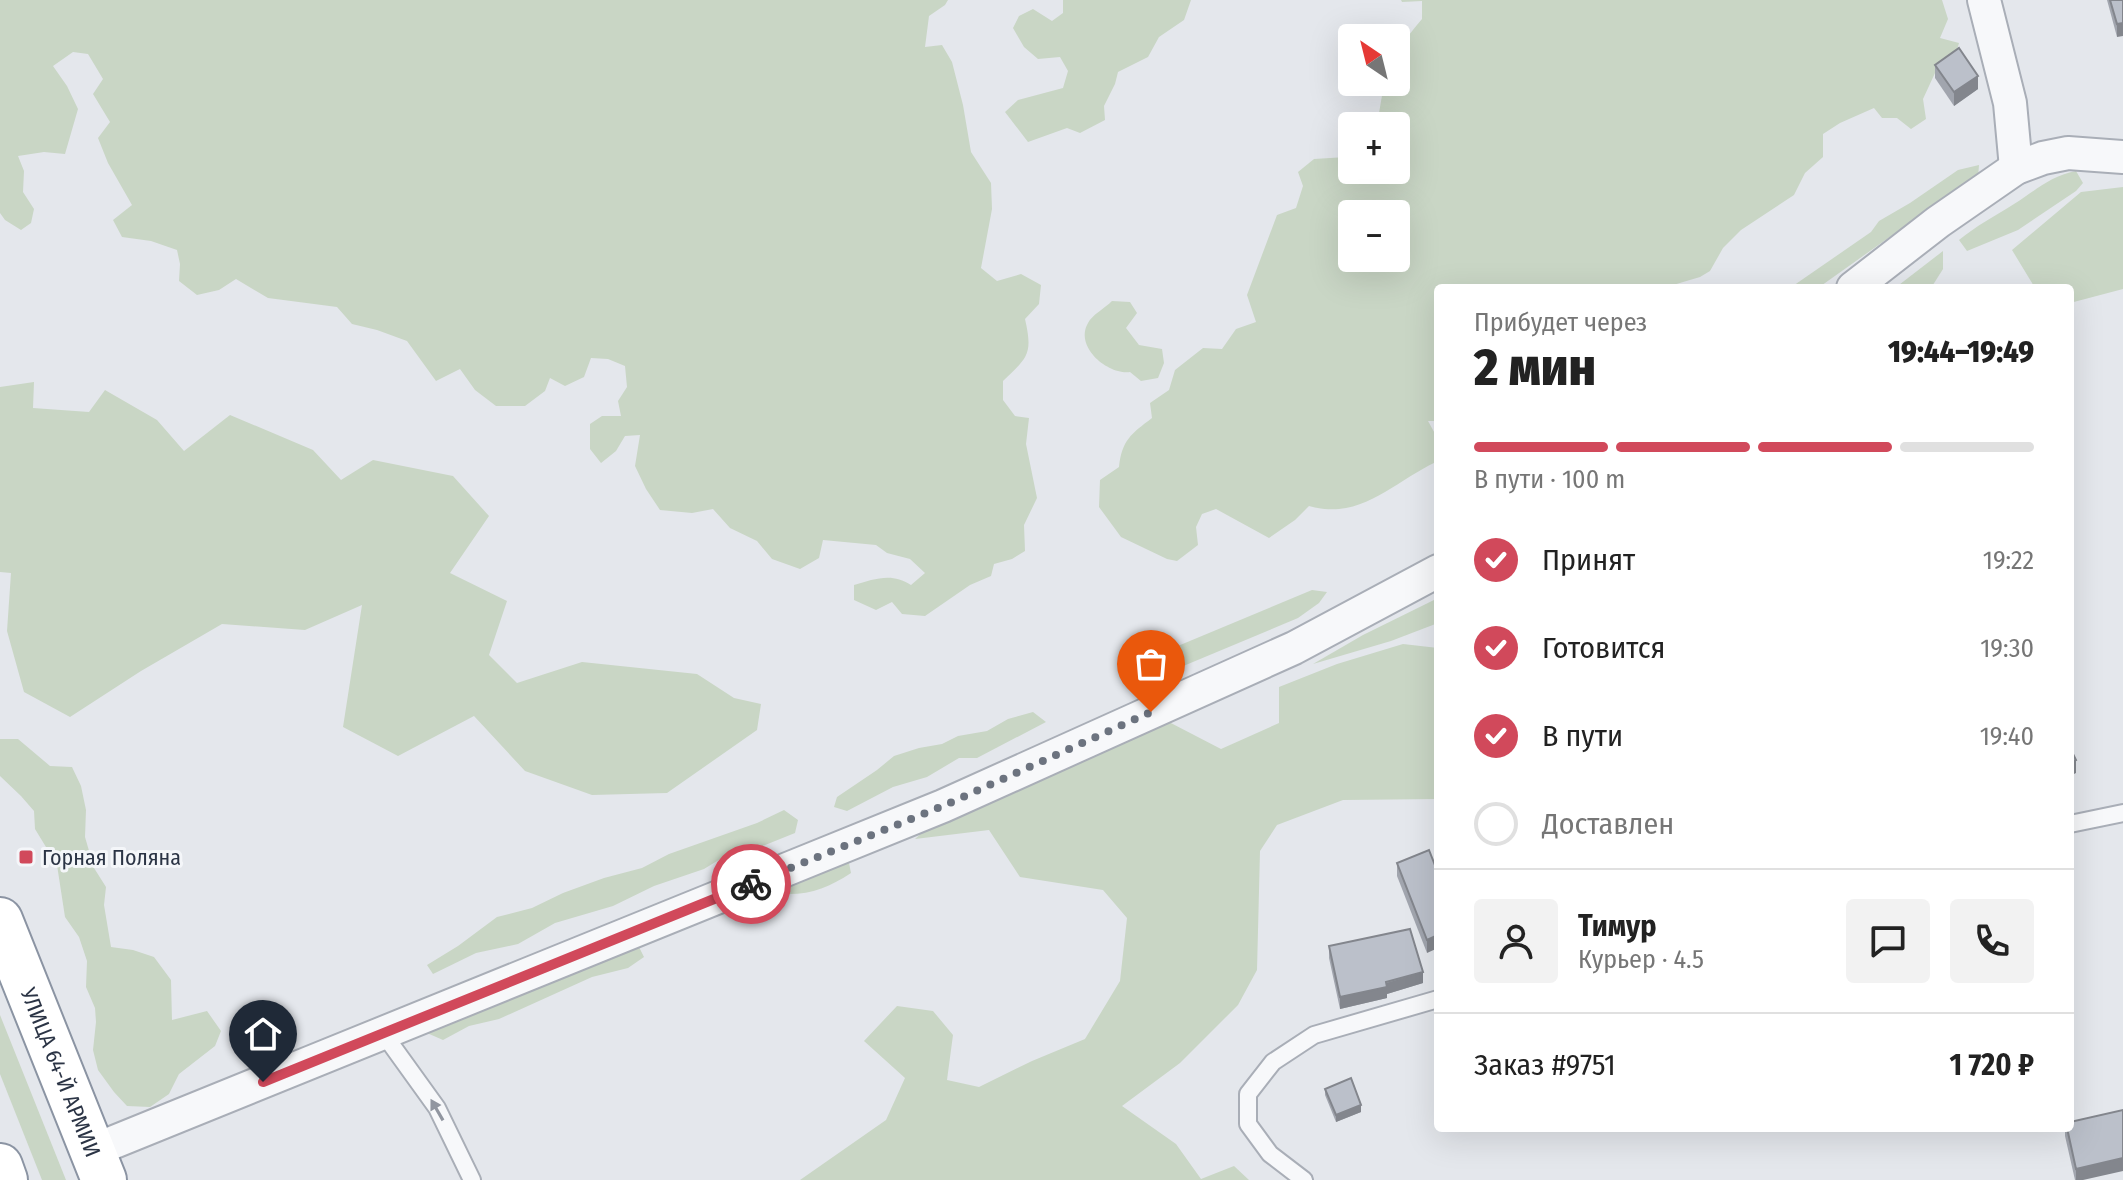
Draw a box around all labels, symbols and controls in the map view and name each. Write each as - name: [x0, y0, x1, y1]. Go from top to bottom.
- north arrow: [1338, 24, 1410, 96]
- map controls: [1338, 24, 1410, 272]
- button: +: [1338, 112, 1410, 184]
- button: −: [1338, 200, 1410, 272]
- text: Прибудет через: [1474, 307, 1647, 338]
- text: 19:44–19:49: [1888, 334, 2034, 370]
- text: 2 мин: [1474, 336, 1596, 399]
- text: В пути · 100 m: [1474, 464, 1625, 495]
- icon: check: [1474, 538, 1518, 582]
- text: Принят: [1542, 542, 1635, 578]
- text: 19:22: [1983, 545, 2034, 576]
- icon: check: [1474, 626, 1518, 670]
- pin: [1117, 630, 1185, 712]
- text: Готовится: [1542, 630, 1665, 666]
- text: 19:30: [1980, 633, 2034, 664]
- icon: bag: [1129, 642, 1173, 686]
- icon: check: [1474, 714, 1518, 758]
- text: В пути: [1542, 718, 1623, 754]
- text: 19:40: [1980, 721, 2034, 752]
- text: Доставлен: [1542, 806, 1674, 842]
- place label: Горная Поляна: [42, 844, 181, 871]
- courier: [711, 844, 791, 924]
- marker: Горная Поляна: [17, 848, 35, 866]
- icon: bike: [729, 862, 773, 906]
- button: person: [1474, 899, 1558, 983]
- button: chat: [1846, 899, 1930, 983]
- button: phone: [1950, 899, 2034, 983]
- text: Тимур: [1578, 908, 1657, 944]
- text: Курьер · 4.5: [1578, 944, 1704, 975]
- street label: УЛИЦА 64-Й АРМИИ: [14, 983, 106, 1161]
- pin: [229, 1000, 297, 1082]
- icon: home: [241, 1012, 285, 1056]
- text: Заказ #9751: [1474, 1047, 1616, 1083]
- text: 1 720 ₽: [1950, 1047, 2034, 1083]
- one-way arrow: [430, 1099, 444, 1121]

